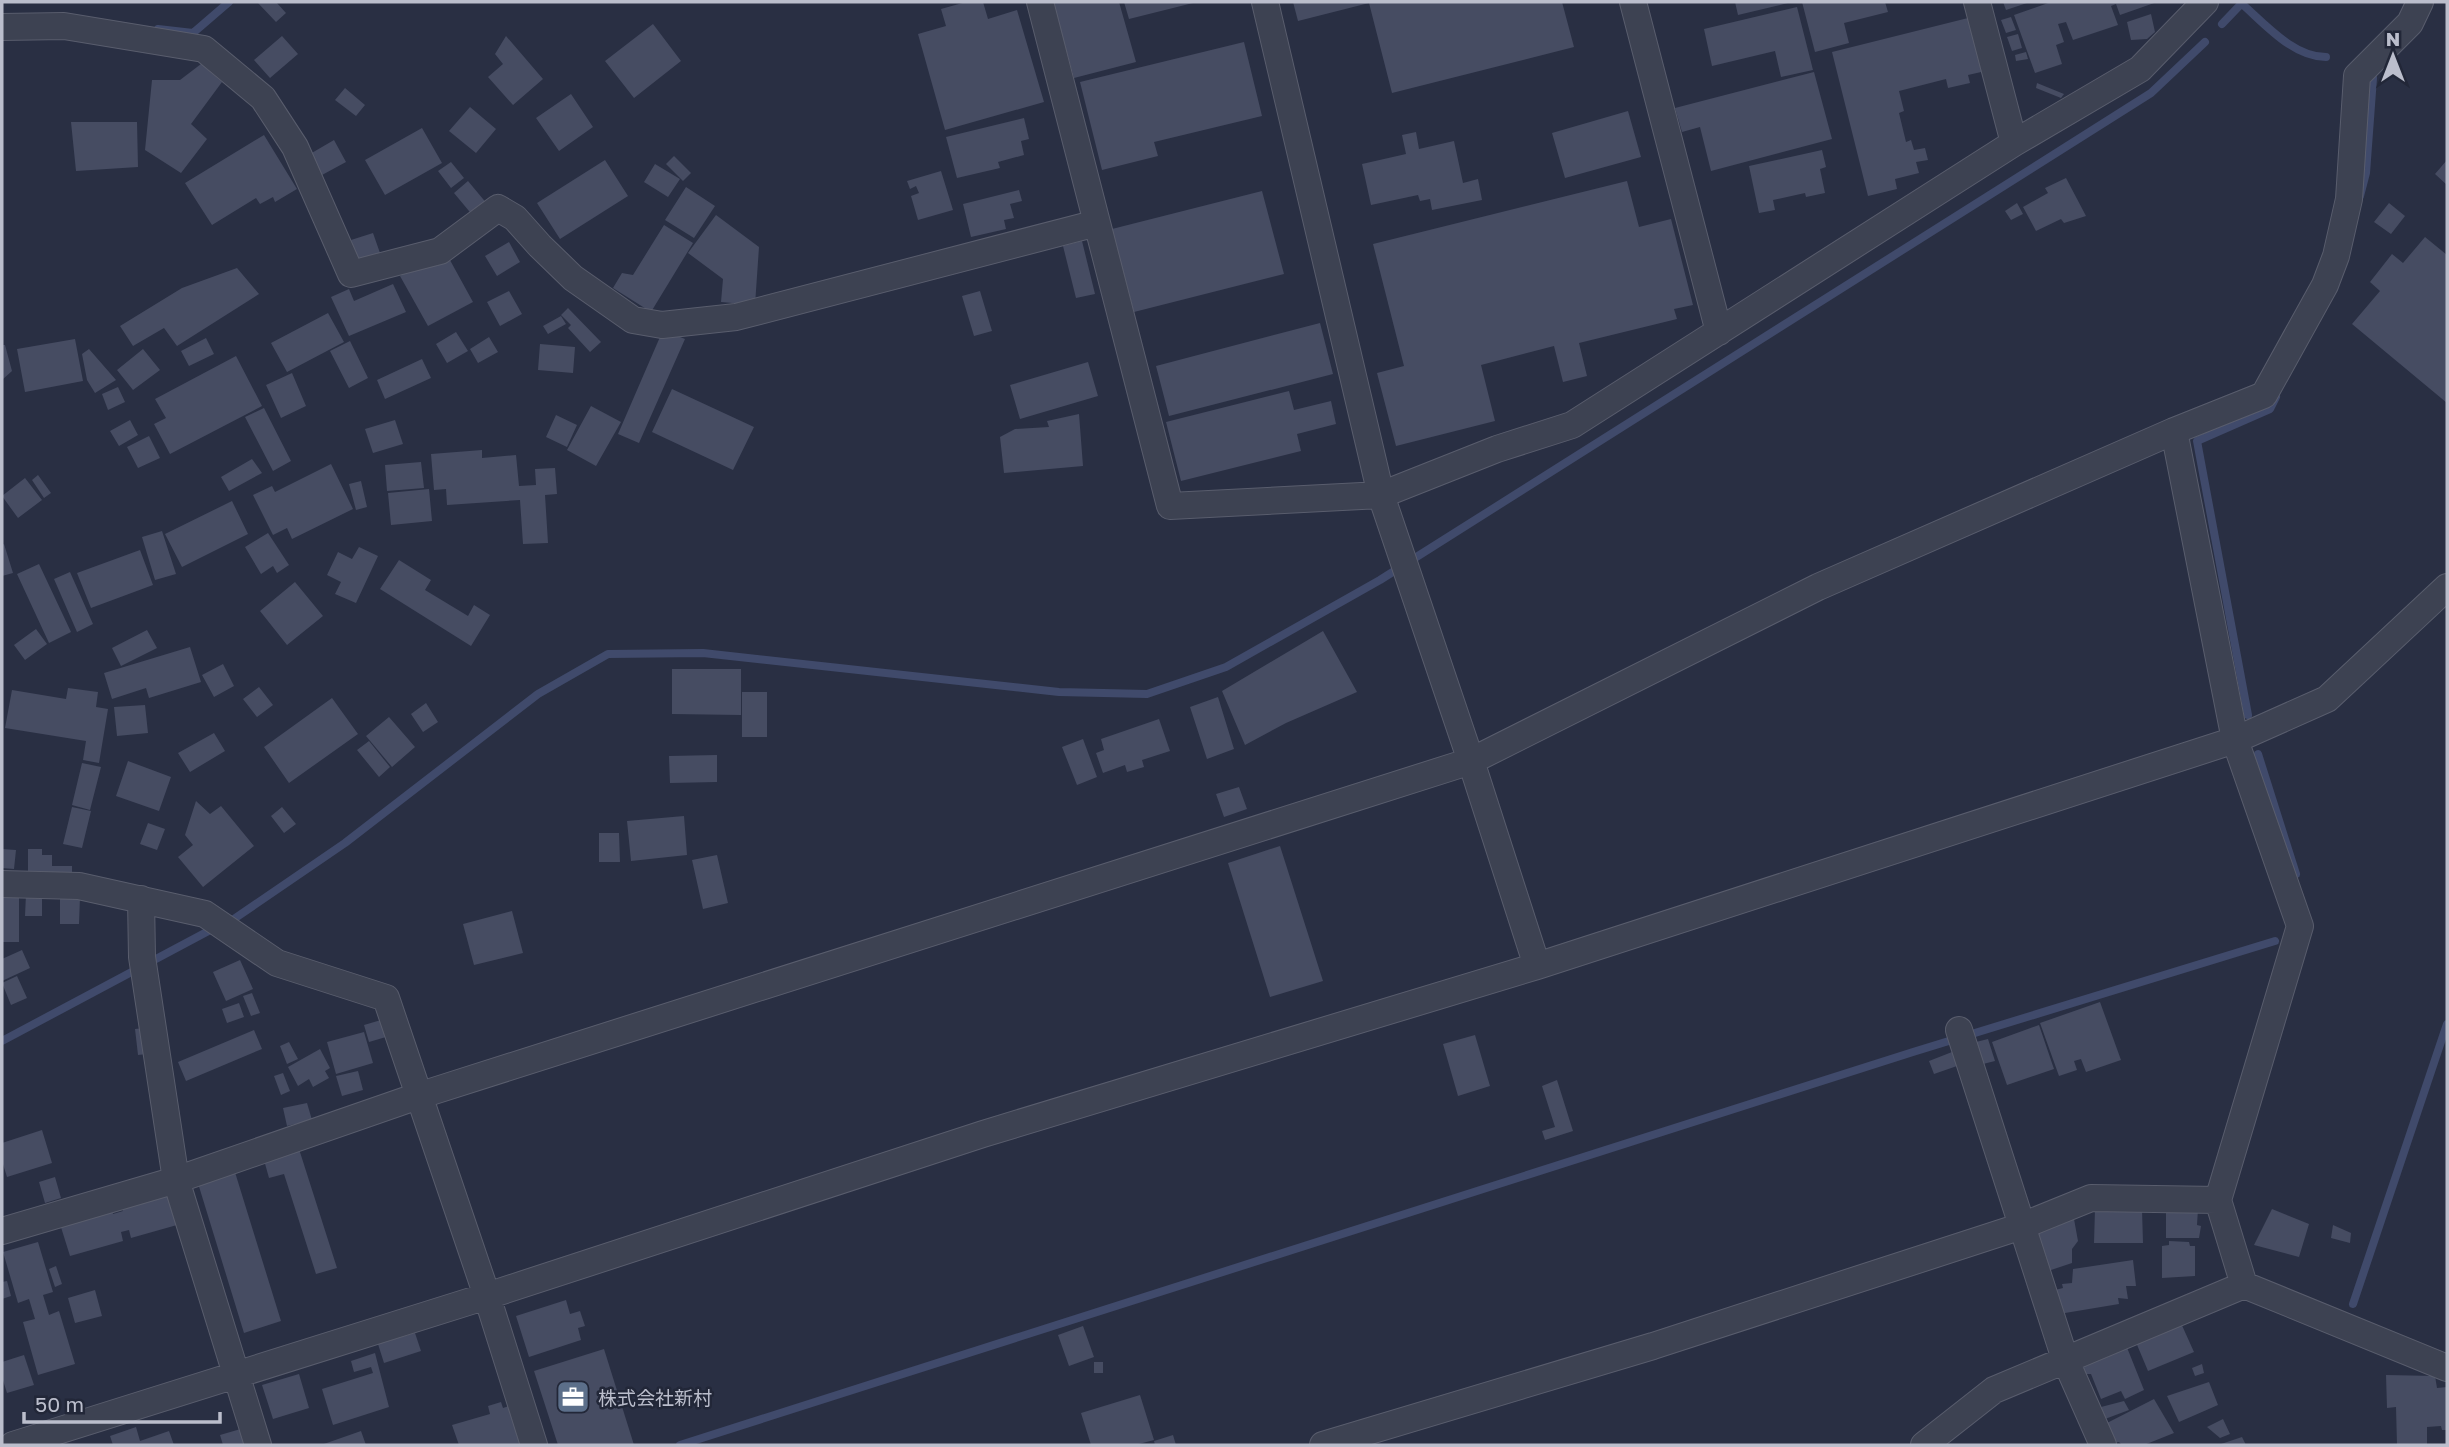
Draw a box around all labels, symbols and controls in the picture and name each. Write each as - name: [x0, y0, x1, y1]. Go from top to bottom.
- north arrow: [2358, 21, 2428, 91]
- text: N: [2386, 27, 2400, 50]
- office icon: 株式会社新村: [554, 1378, 592, 1416]
- scale bar: [24, 1380, 220, 1424]
- place label: 株式会社新村: [598, 1386, 712, 1409]
- text: 50 m: [35, 1391, 84, 1417]

